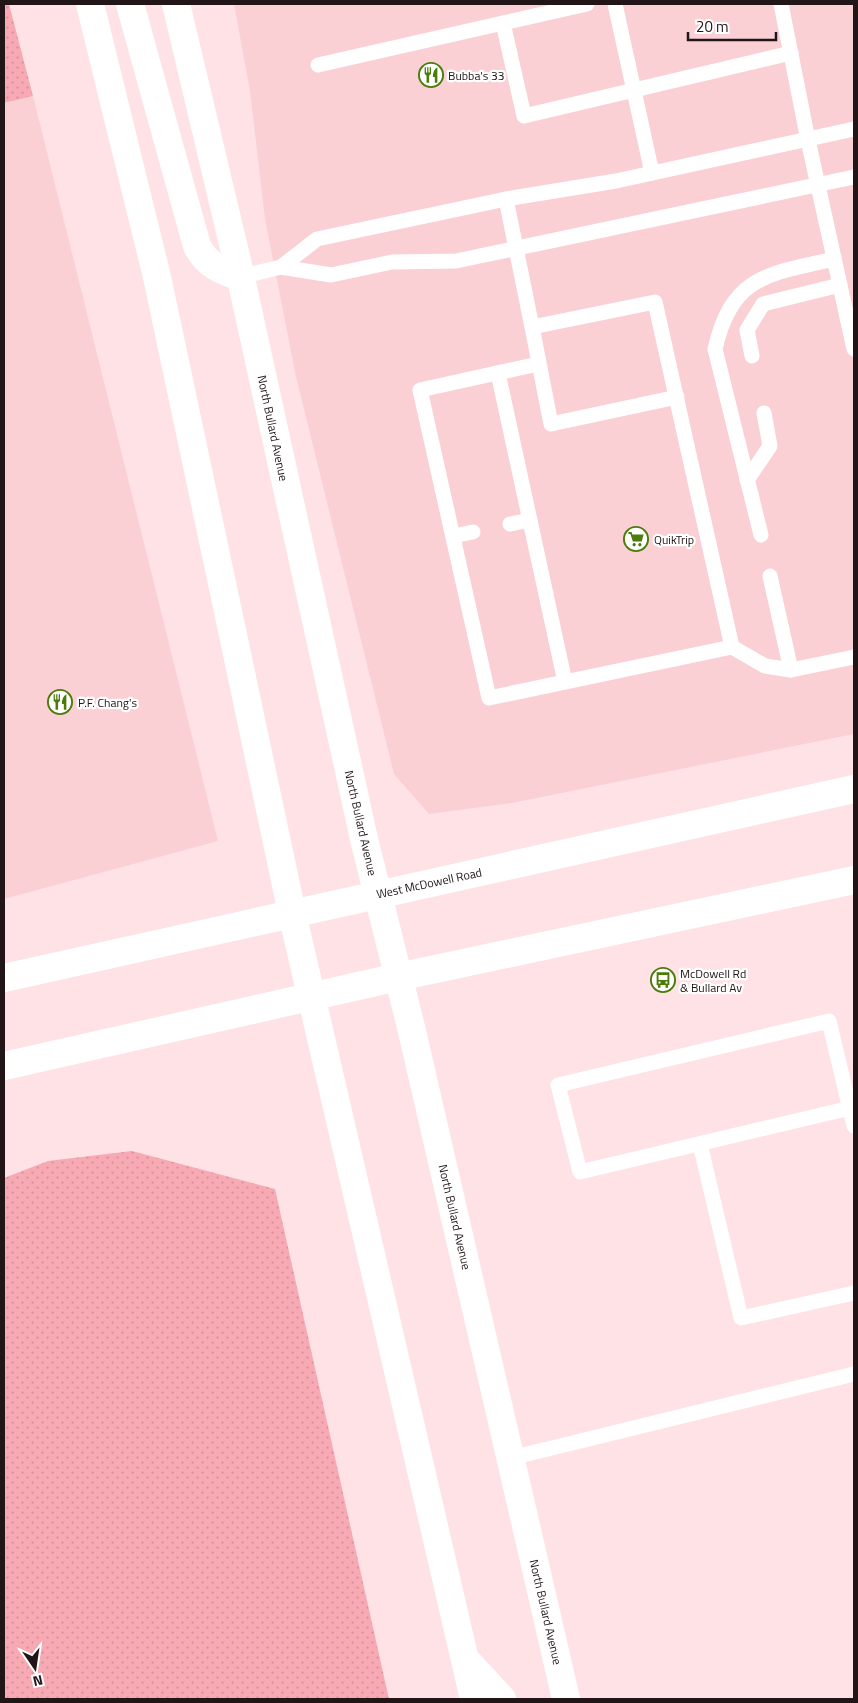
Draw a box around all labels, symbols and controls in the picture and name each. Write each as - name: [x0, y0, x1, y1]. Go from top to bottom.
- scale bar: [688, 10, 776, 42]
- text: 20 m: [696, 15, 729, 38]
- restaurant icon: Bubba's 33: [418, 62, 444, 88]
- place label: Bubba's 33: [448, 66, 504, 85]
- street label: North Bullard Avenue: [253, 373, 293, 483]
- supermarket icon: QuikTrip: [623, 526, 649, 552]
- place label: QuikTrip: [654, 530, 694, 549]
- restaurant icon: P.F. Chang's: [47, 689, 73, 715]
- place label: P.F. Chang's: [78, 693, 137, 712]
- street label: North Bullard Avenue: [340, 768, 382, 878]
- street label: West McDowell Road: [374, 863, 484, 903]
- place label: McDowell Rd & Bullard Av: [680, 964, 746, 997]
- bus stop icon: McDowell Rd & Bullard Av: [650, 967, 676, 993]
- street label: North Bullard Avenue: [434, 1162, 476, 1272]
- street label: North Bullard Avenue: [525, 1557, 567, 1667]
- north arrow: [10, 1643, 60, 1693]
- text: N: [31, 1670, 45, 1692]

